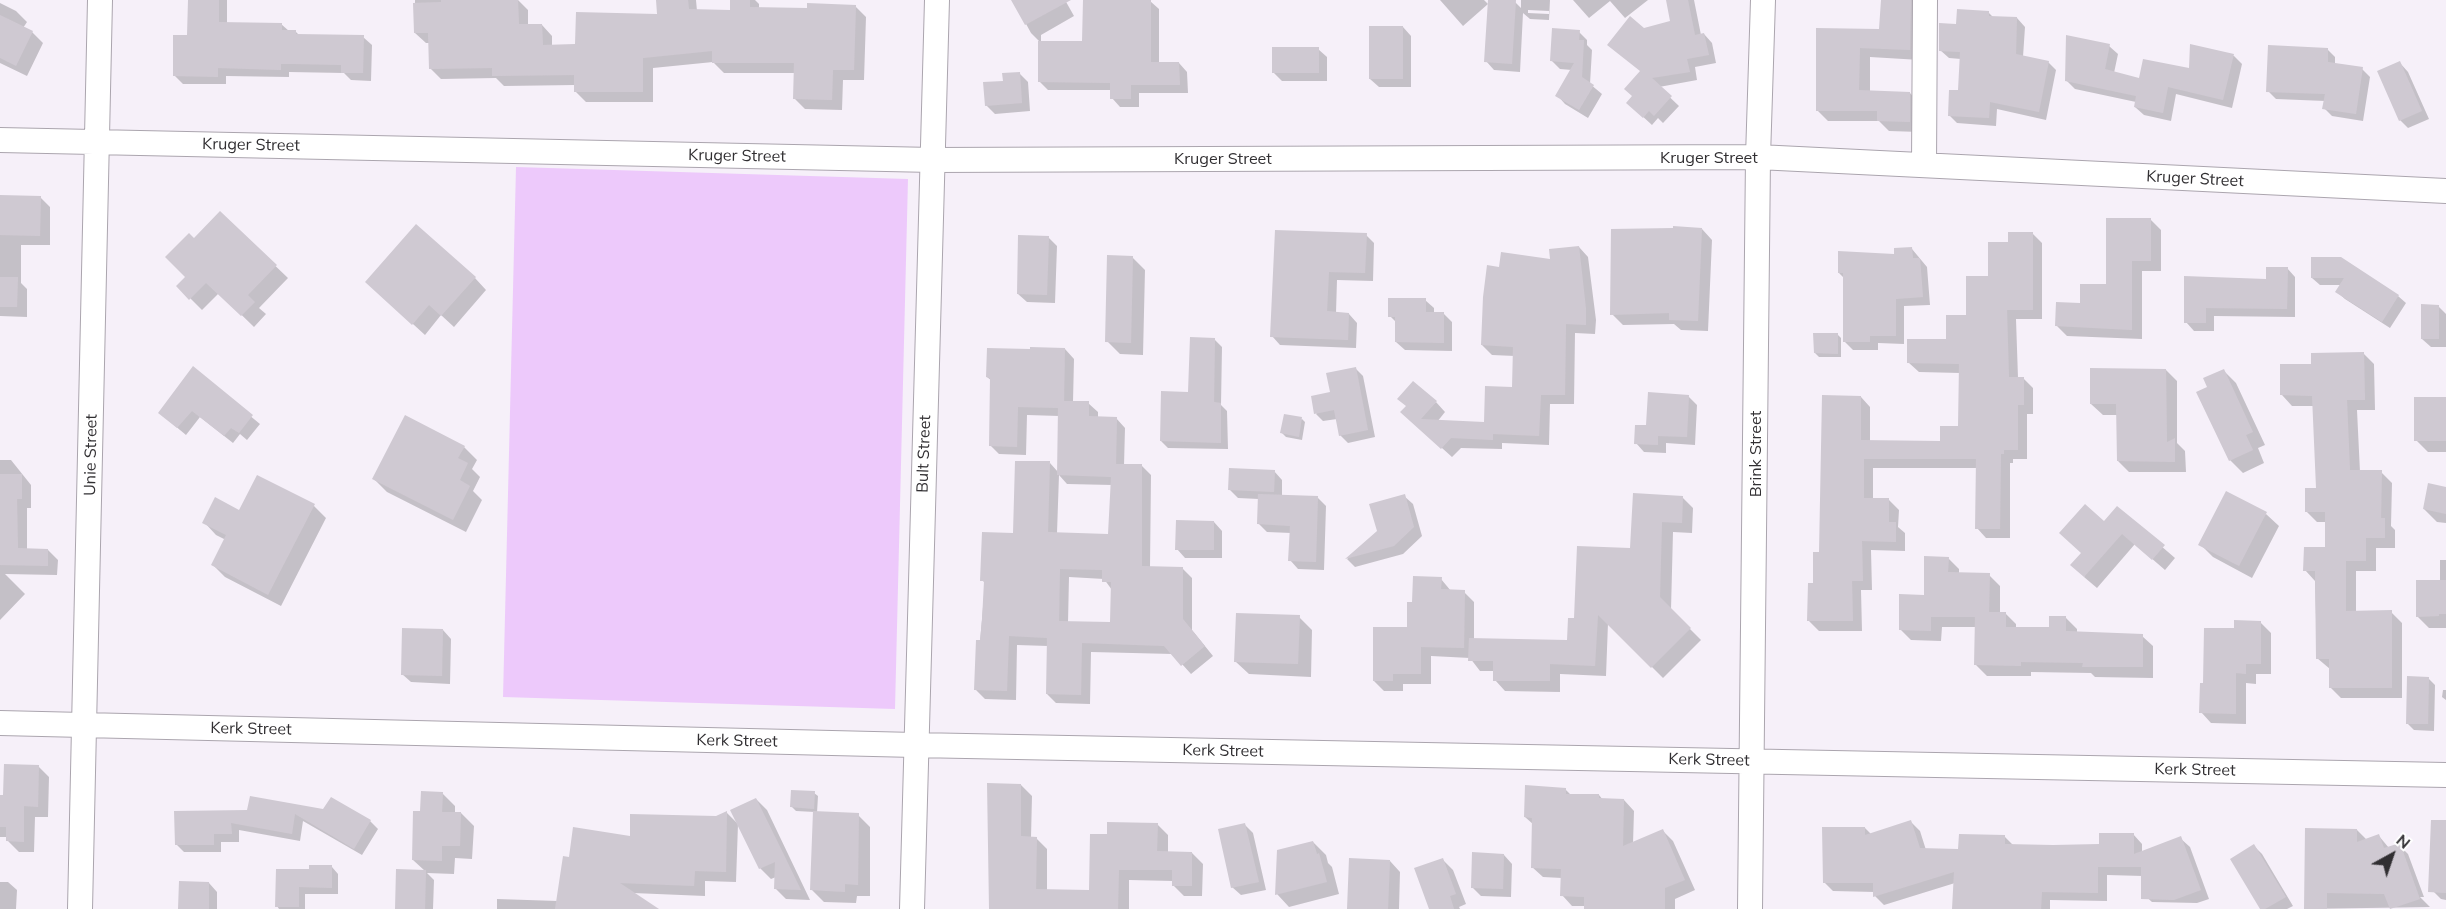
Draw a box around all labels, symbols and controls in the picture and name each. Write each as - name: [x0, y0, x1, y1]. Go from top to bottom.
- street label: Kruger Street: [202, 135, 300, 155]
- street label: Kruger Street: [688, 146, 786, 166]
- street label: Kruger Street: [1660, 148, 1758, 168]
- street label: Kruger Street: [1174, 149, 1272, 169]
- street label: Kruger Street: [2146, 167, 2244, 191]
- street label: Brink Street: [1746, 411, 1766, 497]
- street label: Unie Street: [81, 414, 101, 496]
- street label: Bult Street: [913, 415, 935, 493]
- street label: Kerk Street: [210, 719, 292, 739]
- street label: Kerk Street: [696, 731, 778, 751]
- street label: Kerk Street: [1182, 741, 1264, 761]
- street label: Kerk Street: [1668, 750, 1750, 770]
- street label: Kerk Street: [2154, 760, 2236, 780]
- north arrow: [2362, 825, 2422, 885]
- text: N: [2393, 830, 2415, 853]

